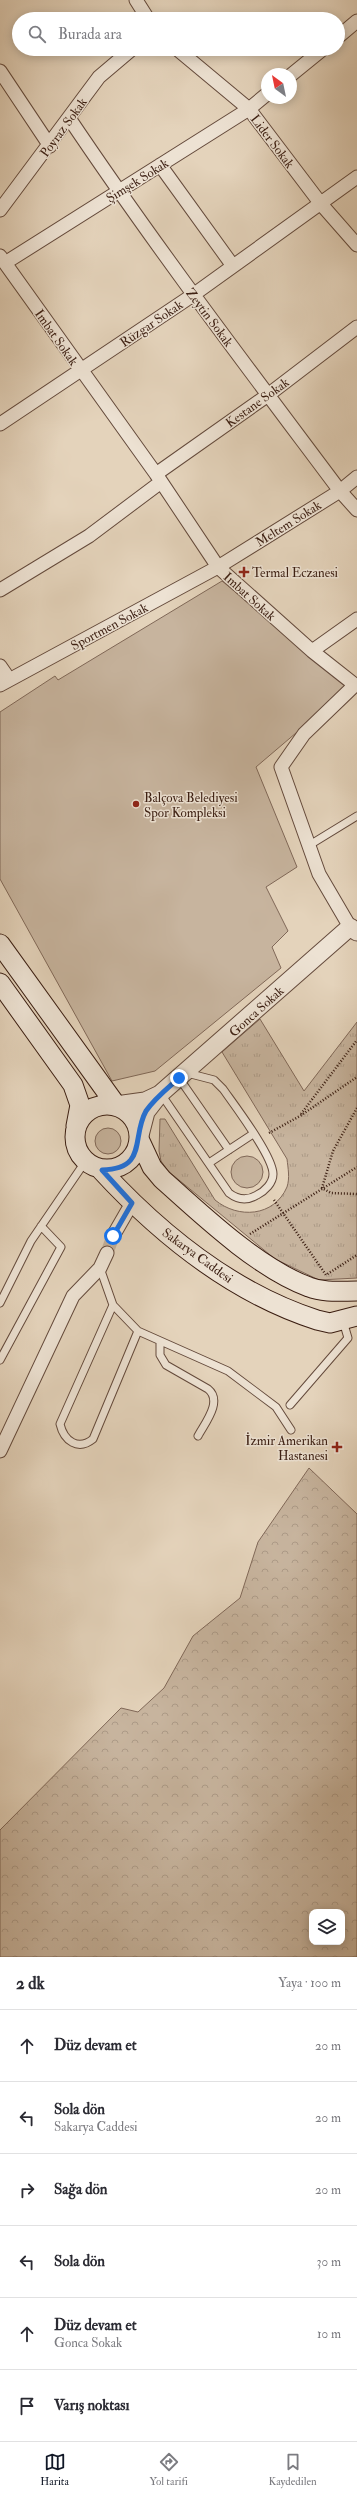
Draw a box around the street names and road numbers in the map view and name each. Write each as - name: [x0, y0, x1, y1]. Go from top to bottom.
- street label: Poyraz Sokak: [37, 94, 92, 161]
- street label: Lider Sokak: [247, 111, 298, 172]
- street label: Şimşek Sokak: [103, 155, 172, 206]
- street label: Zeytin Sokak: [181, 285, 237, 351]
- street label: Rüzgar Sokak: [117, 296, 187, 351]
- street label: Imbat Sokak: [31, 306, 82, 369]
- street label: Kestane Sokak: [223, 374, 293, 431]
- street label: Meltem Sokak: [253, 497, 325, 550]
- street label: Imbat Sokak: [220, 569, 279, 625]
- street label: Sportmen Sokak: [68, 599, 152, 655]
- street label: Gonca Sokak: [226, 982, 288, 1041]
- street label: Sakarya Caddesi: [158, 1225, 236, 1288]

